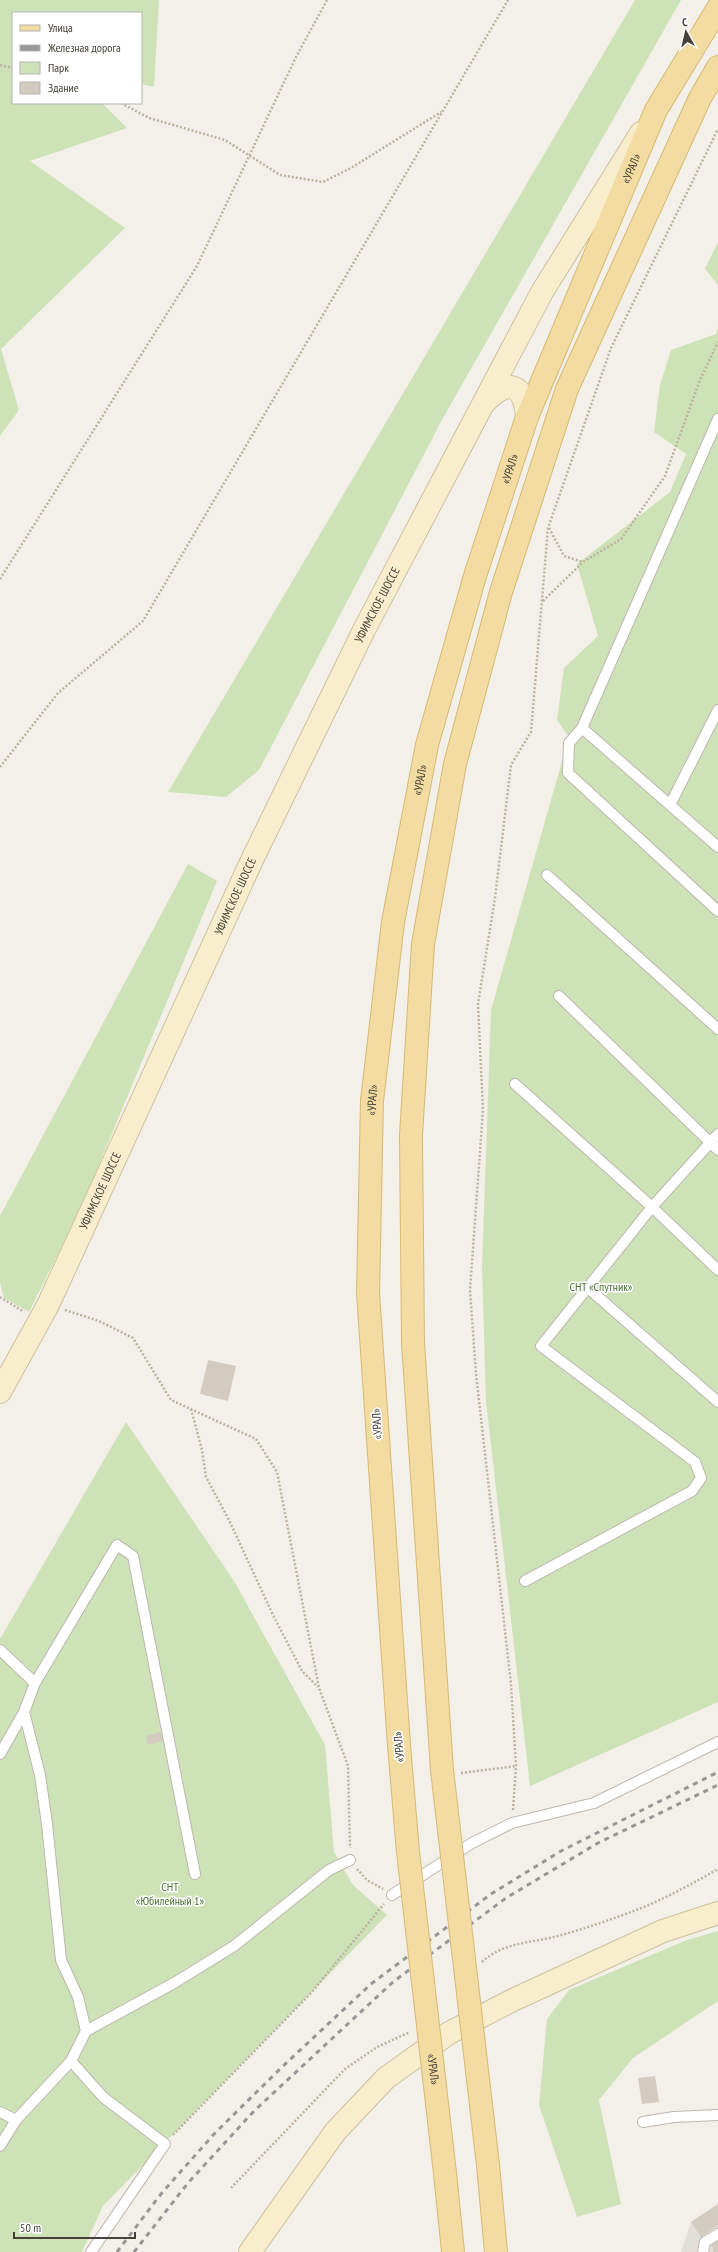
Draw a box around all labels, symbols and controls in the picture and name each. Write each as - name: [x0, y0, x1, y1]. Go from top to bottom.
- legend: [12, 12, 142, 104]
- north arrow: [666, 12, 706, 52]
- text: С: [681, 15, 688, 29]
- text: Улица: [48, 20, 73, 35]
- text: Железная дорога: [47, 40, 121, 55]
- text: Парк: [48, 60, 69, 75]
- text: Здание: [48, 80, 79, 95]
- street label: «УРАЛ»: [618, 151, 644, 186]
- street label: «УРАЛ»: [498, 451, 522, 486]
- street label: УФИМСКОЕ ШОССЕ: [351, 564, 403, 645]
- street label: «УРАЛ»: [410, 763, 430, 797]
- street label: УФИМСКОЕ ШОССЕ: [211, 855, 259, 937]
- street label: «УРАЛ»: [364, 1083, 381, 1116]
- street label: УФИМСКОЕ ШОССЕ: [76, 1150, 124, 1232]
- park label: СНТ «Спутник»: [570, 1279, 633, 1294]
- street label: «УРАЛ»: [368, 1408, 385, 1440]
- street label: «УРАЛ»: [390, 1731, 407, 1763]
- park label: СНТ «Юбилейный 1»: [136, 1879, 205, 1908]
- street label: «УРАЛ»: [424, 2053, 443, 2086]
- scale bar: [14, 2214, 135, 2240]
- text: 50 m: [20, 2220, 41, 2235]

